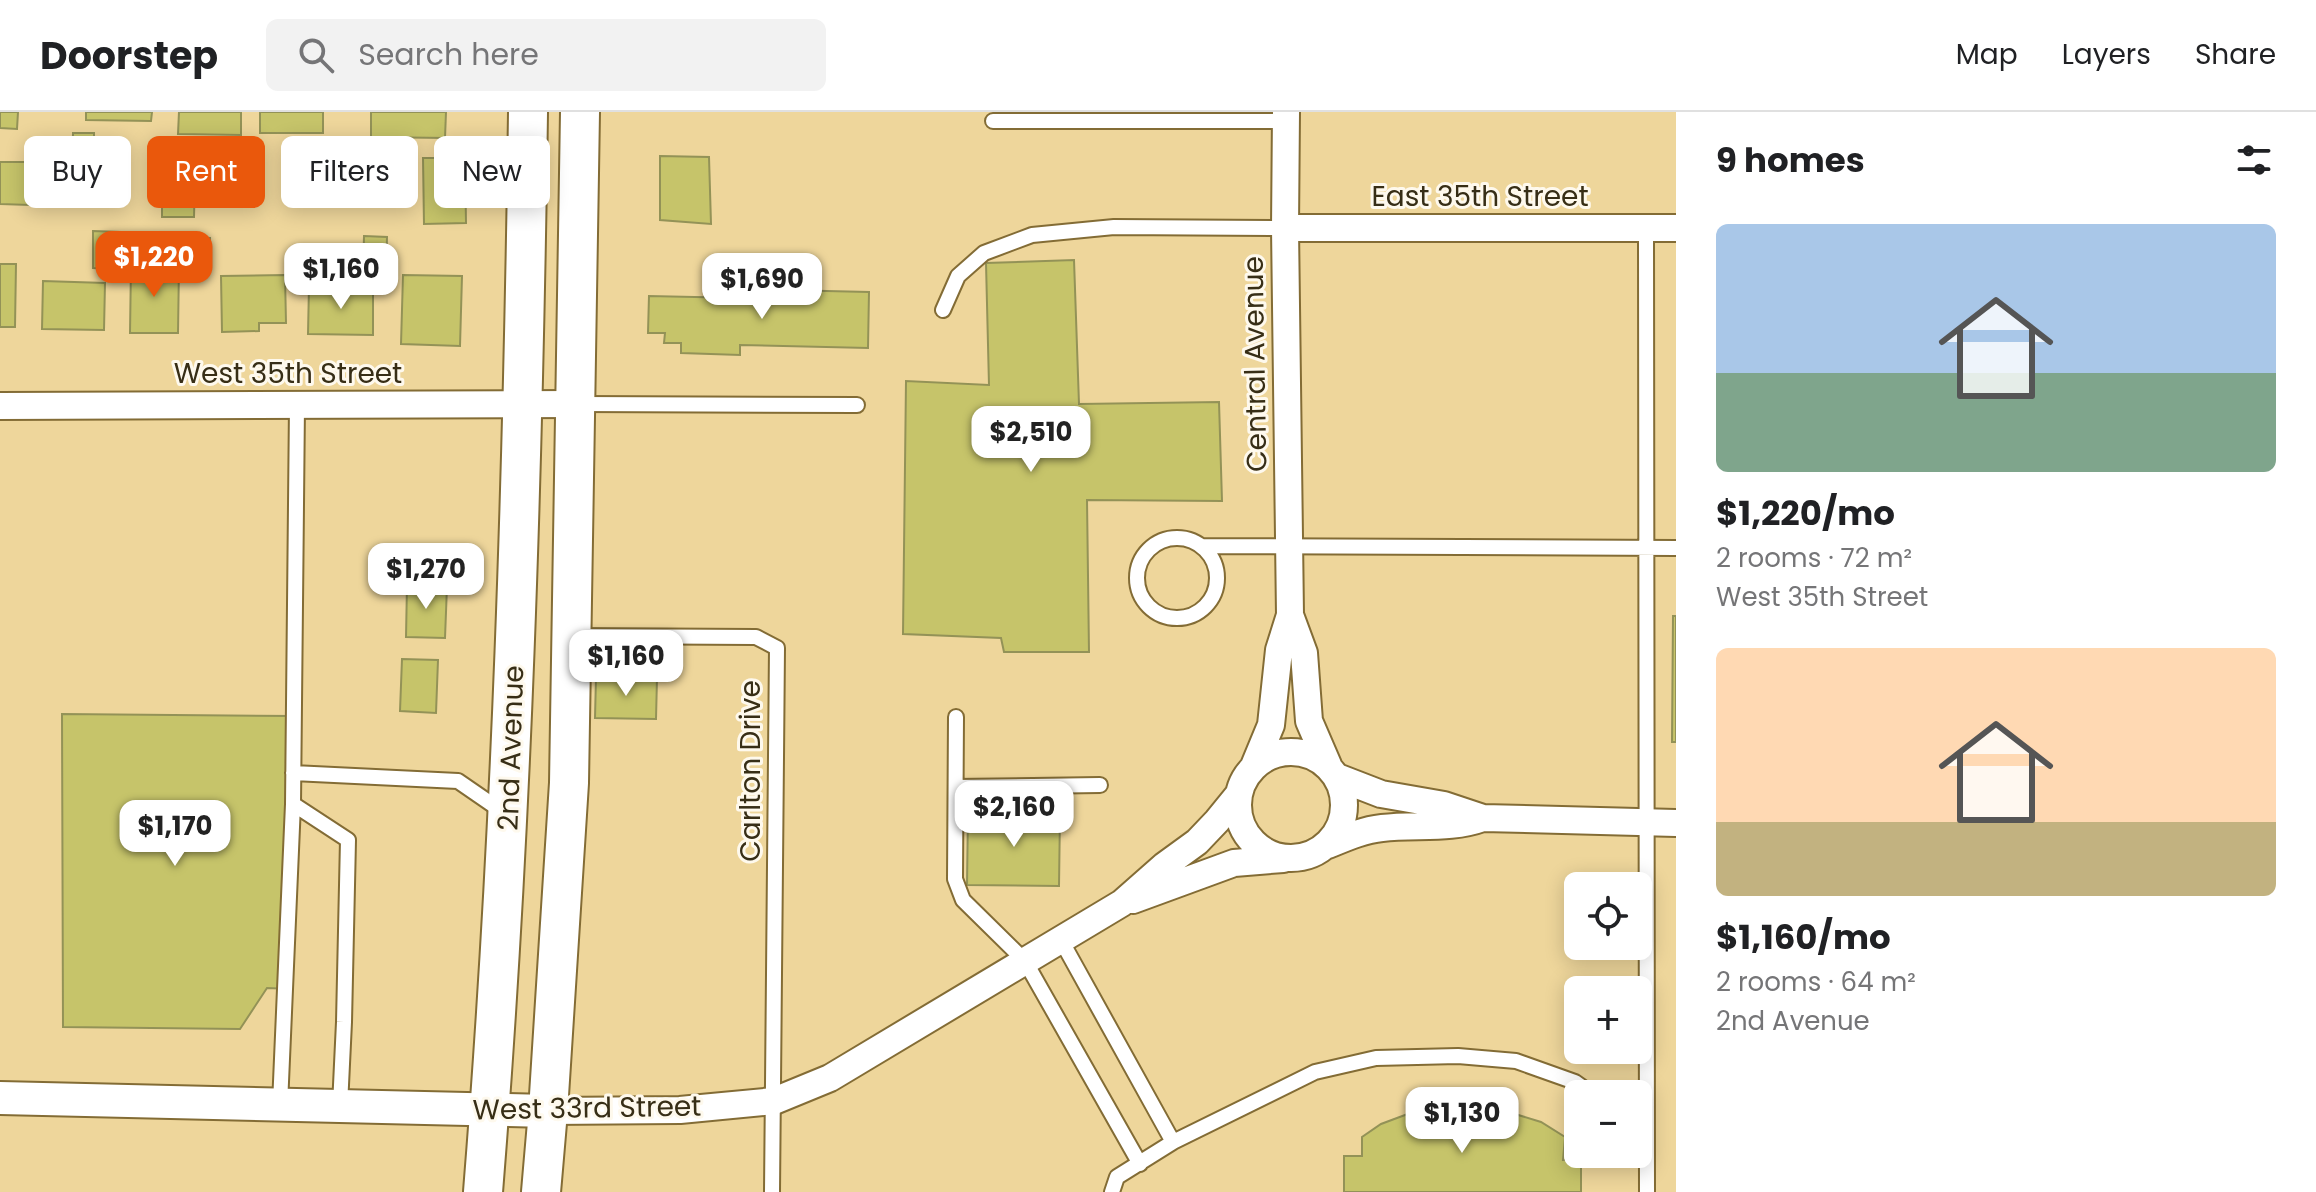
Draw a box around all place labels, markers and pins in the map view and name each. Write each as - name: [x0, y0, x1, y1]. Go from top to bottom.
- pin: $1,220: [89, 231, 219, 299]
- pin: $1,160: [276, 243, 406, 311]
- pin: $1,690: [697, 253, 827, 321]
- pin: $2,510: [966, 406, 1096, 474]
- pin: $1,270: [361, 543, 491, 611]
- pin: $1,160: [561, 630, 691, 698]
- pin: $2,160: [949, 781, 1079, 849]
- pin: $1,170: [110, 800, 240, 868]
- pin: $1,130: [1397, 1087, 1527, 1155]

